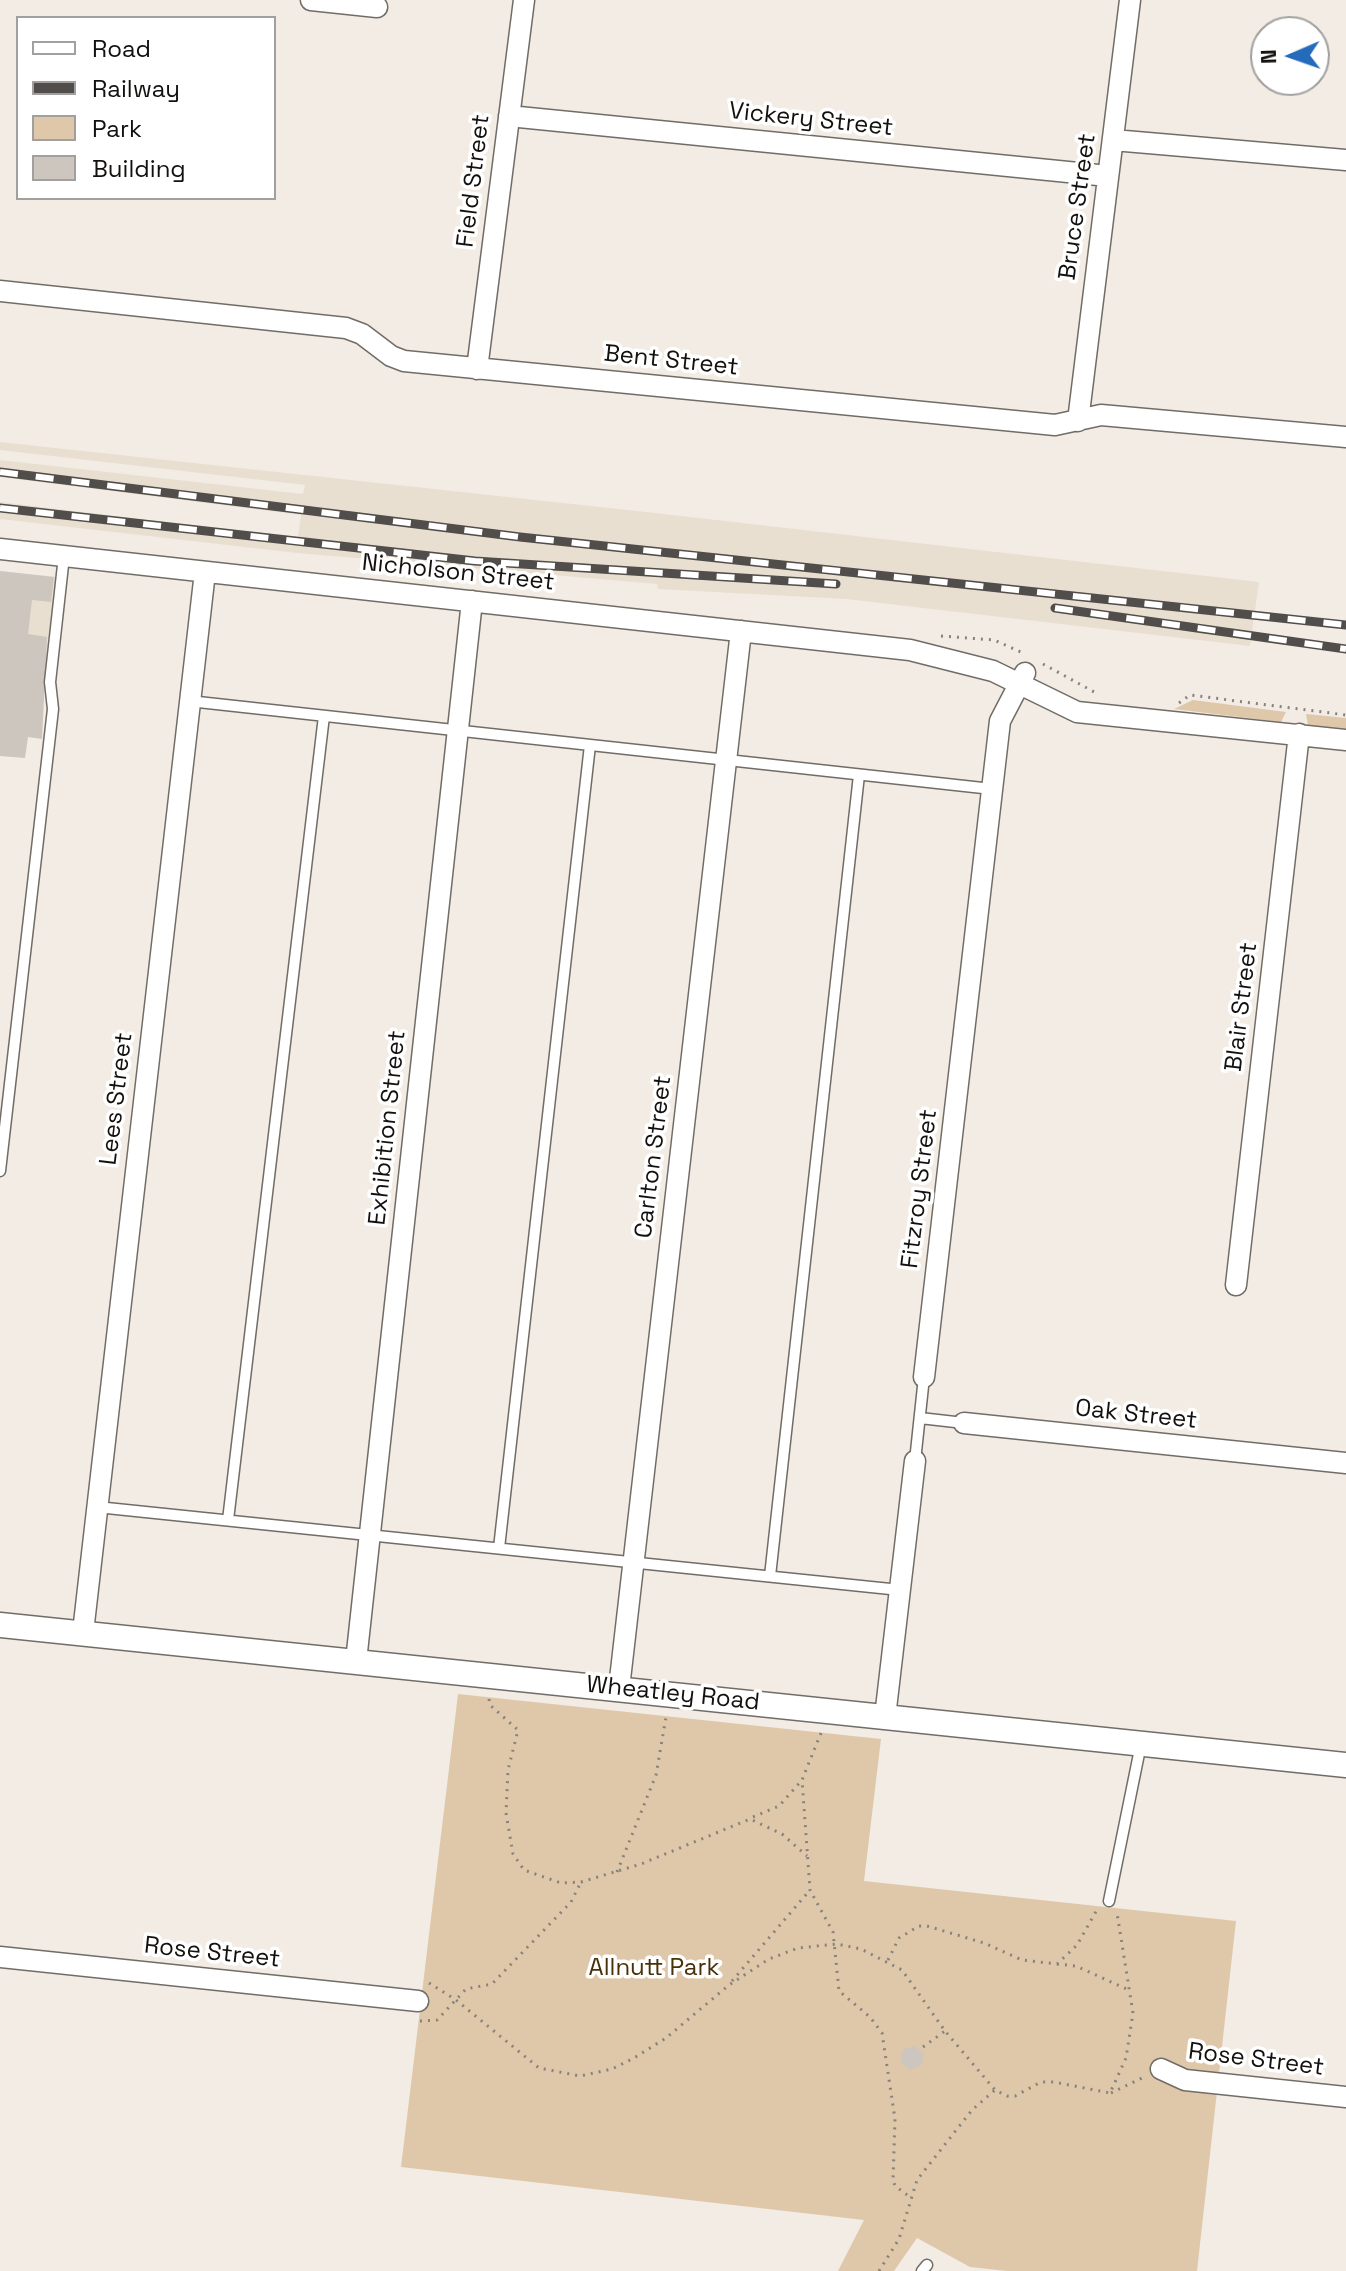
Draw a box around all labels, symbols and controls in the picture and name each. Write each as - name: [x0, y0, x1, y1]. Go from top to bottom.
- legend: [16, 16, 276, 200]
- north arrow: [1250, 16, 1330, 96]
- text: Road: [92, 33, 151, 64]
- text: N: [1254, 49, 1282, 65]
- text: Railway: [92, 73, 180, 104]
- street label: Vickery Street: [728, 97, 894, 143]
- text: Park: [92, 113, 142, 144]
- street label: Field Street: [452, 113, 496, 249]
- street label: Bruce Street: [1053, 132, 1103, 282]
- text: Building: [92, 153, 186, 184]
- street label: Bent Street: [602, 340, 740, 382]
- street label: Nicholson Street: [360, 549, 556, 597]
- street label: Blair Street: [1220, 941, 1264, 1073]
- street label: Exhibition Street: [363, 1029, 413, 1227]
- street label: Lees Street: [95, 1031, 139, 1167]
- street label: Carlton Street: [630, 1074, 678, 1240]
- street label: Fitzroy Street: [896, 1108, 944, 1270]
- street label: Oak Street: [1074, 1394, 1198, 1436]
- street label: Wheatley Road: [585, 1671, 761, 1717]
- street label: Rose Street: [143, 1932, 281, 1974]
- park label: Allnutt Park: [589, 1954, 719, 1982]
- street label: Rose Street: [1187, 2037, 1325, 2083]

